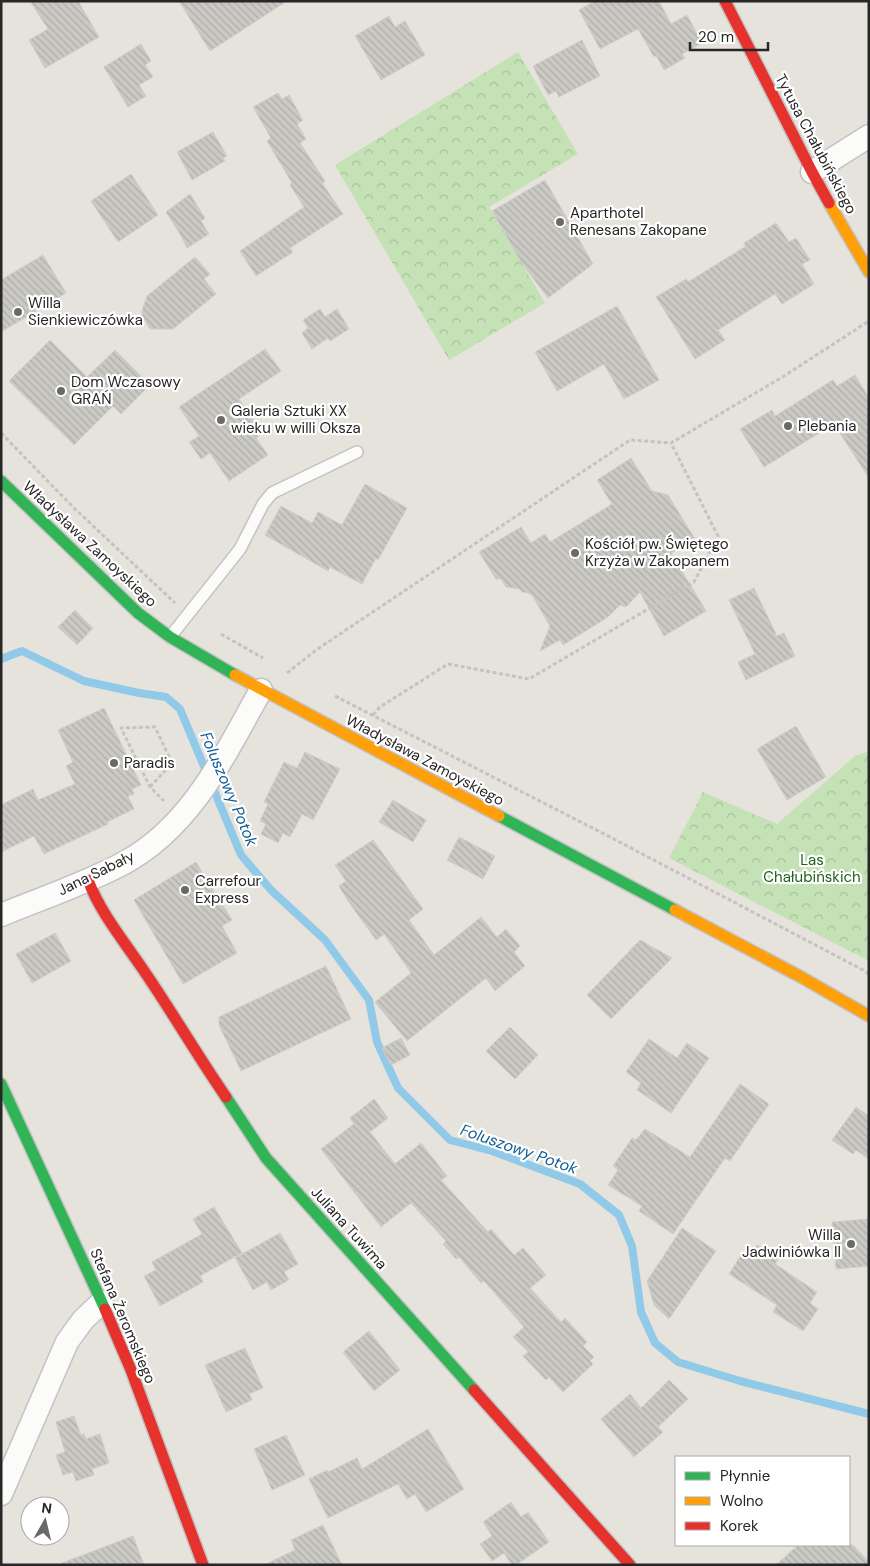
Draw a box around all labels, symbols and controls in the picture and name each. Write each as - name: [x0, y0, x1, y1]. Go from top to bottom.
- scale bar: [690, 20, 768, 52]
- text: 20 m: [698, 27, 734, 47]
- street label: Tytusa Chałubińskiego: [771, 71, 861, 218]
- place label: Aparthotel Renesans Zakopane: [570, 203, 707, 240]
- marker: Aparthotel Renesans Zakopane: [554, 216, 566, 228]
- place label: Willa Sienkiewiczówka: [28, 293, 143, 330]
- marker: Willa Sienkiewiczówka: [12, 306, 24, 318]
- place label: Dom Wczasowy GRAŃ: [71, 372, 182, 409]
- marker: Dom Wczasowy GRAŃ: [55, 385, 67, 397]
- place label: Galeria Sztuki XX wieku w willi Oksza: [231, 401, 361, 438]
- marker: Galeria Sztuki XX wieku w willi Oksza: [215, 414, 227, 426]
- place label: Plebania: [798, 416, 857, 436]
- marker: Plebania: [782, 420, 794, 432]
- street label: Władysława Zamoyskiego: [19, 477, 161, 612]
- place label: Kościół pw. Świętego Krzyża w Zakopanem: [585, 534, 729, 571]
- marker: Kościół pw. Świętego Krzyża w Zakopanem: [569, 547, 581, 559]
- street label: Władysława Zamoyskiego: [342, 710, 508, 810]
- water label: Foluszowy Potok: [195, 728, 263, 850]
- place label: Paradis: [124, 753, 175, 773]
- marker: Paradis: [108, 757, 120, 769]
- street label: Jana Sabały: [54, 846, 138, 900]
- park label: Las Chałubińskich: [763, 850, 861, 887]
- place label: Carrefour Express: [195, 871, 262, 908]
- marker: Carrefour Express: [179, 884, 191, 896]
- water label: Foluszowy Potok: [458, 1119, 581, 1179]
- street label: Juliana Tuwima: [307, 1182, 391, 1274]
- place label: Willa Jadwiniówka II: [742, 1225, 841, 1262]
- marker: Willa Jadwiniówka II: [845, 1238, 857, 1250]
- street label: Stefana Żeromskiego: [85, 1245, 161, 1387]
- legend: [675, 1456, 850, 1546]
- text: Płynnie: [720, 1466, 770, 1486]
- text: Wolno: [720, 1491, 764, 1511]
- north arrow: [20, 1496, 70, 1546]
- text: N: [40, 1499, 53, 1518]
- text: Korek: [720, 1516, 759, 1536]

